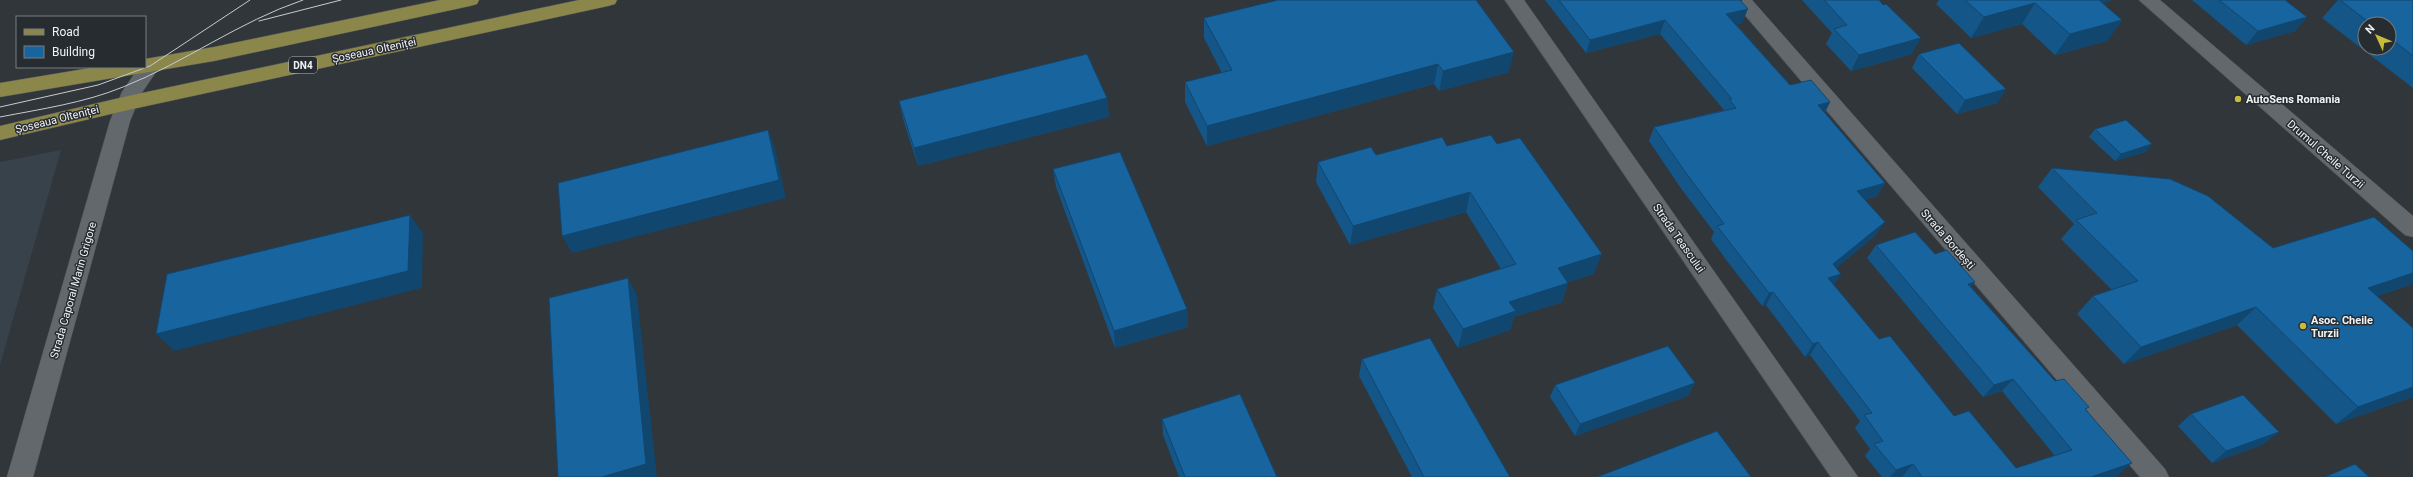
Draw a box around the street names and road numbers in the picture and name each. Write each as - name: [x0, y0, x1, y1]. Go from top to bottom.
- street label: Șoseaua Olteniței: [331, 35, 417, 66]
- road number: DN4: [289, 57, 317, 73]
- street label: Șoseaua Olteniței: [14, 103, 100, 136]
- street label: Drumul Cheile Turzii: [2285, 117, 2367, 191]
- street label: Strada Teascului: [1650, 201, 1707, 275]
- street label: Strada Bordești: [1918, 207, 1977, 272]
- street label: Strada Caporal Marin Grigore: [48, 220, 99, 360]

